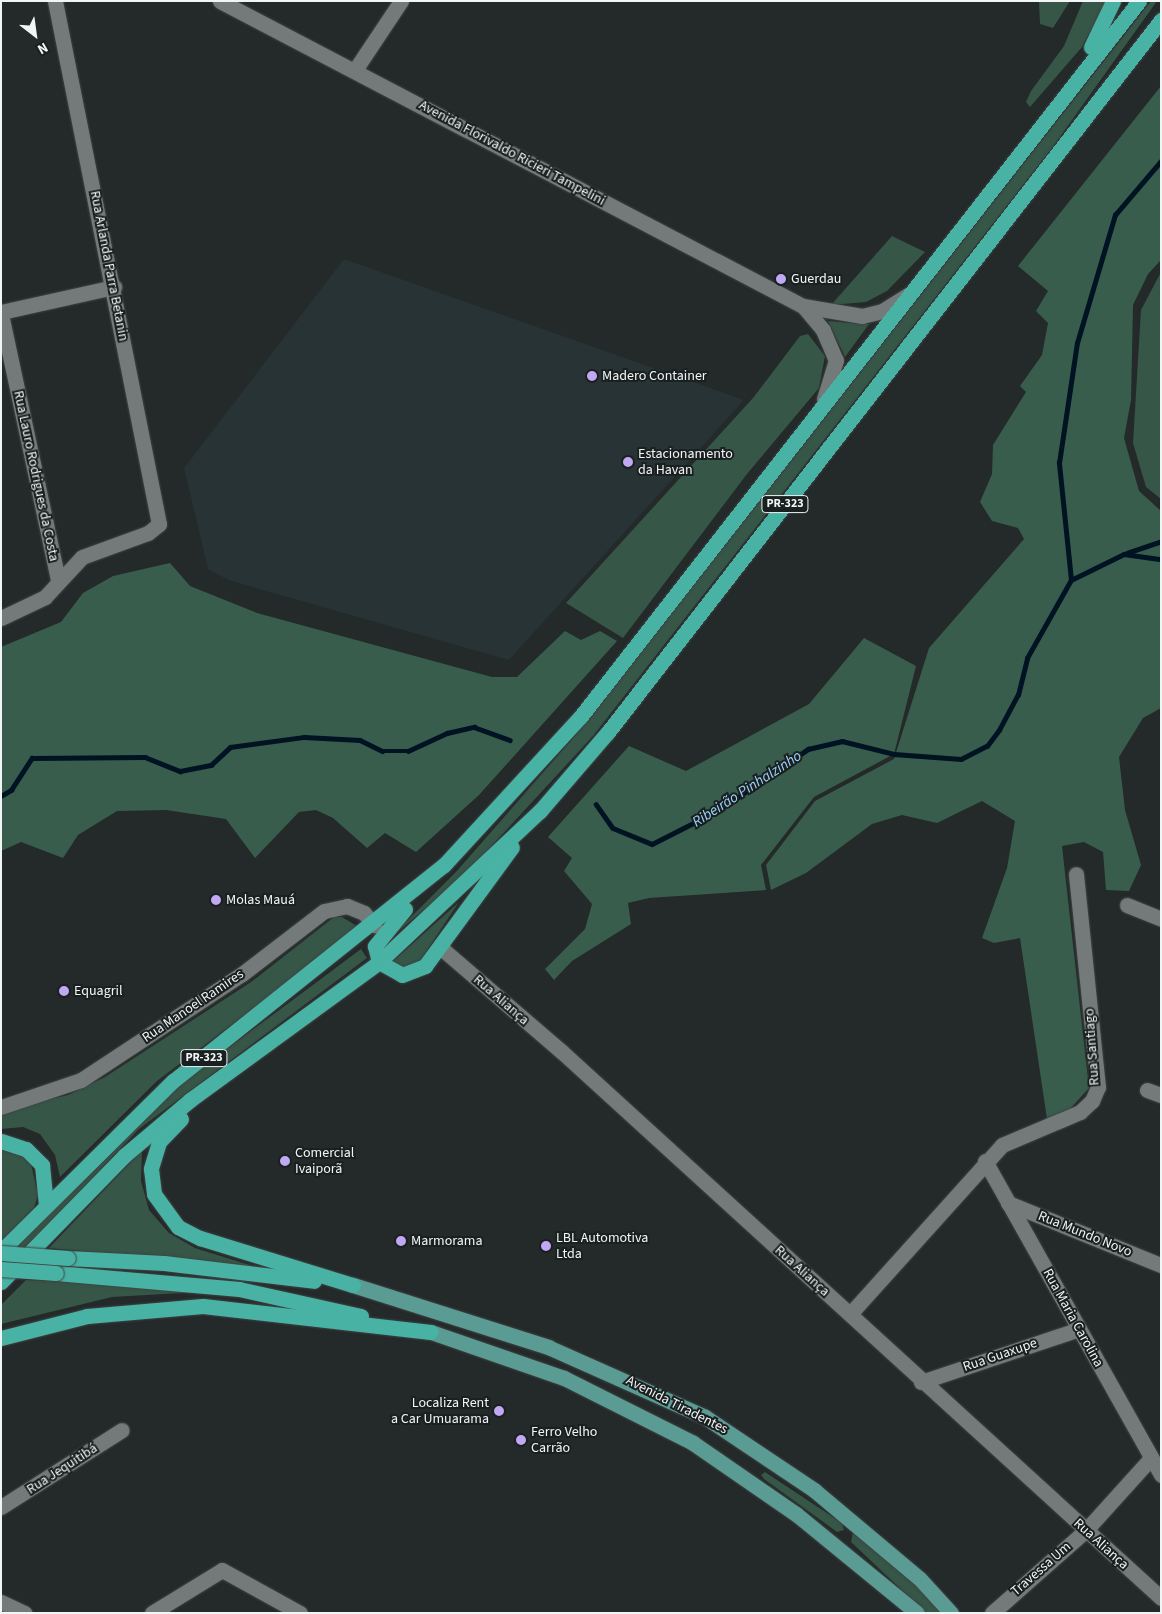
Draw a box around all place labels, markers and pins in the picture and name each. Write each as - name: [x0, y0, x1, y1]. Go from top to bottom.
- place label: Guerdau: [791, 271, 841, 287]
- marker: Guerdau: [775, 273, 787, 285]
- place label: Madero Container: [602, 368, 707, 384]
- marker: Madero Container: [586, 370, 598, 382]
- place label: Estacionamento da Havan: [638, 446, 733, 478]
- marker: Estacionamento da Havan: [622, 456, 634, 468]
- place label: Molas Mauá: [226, 892, 295, 908]
- marker: Molas Mauá: [210, 894, 222, 906]
- place label: Equagril: [74, 983, 123, 999]
- marker: Equagril: [58, 985, 70, 997]
- place label: Comercial Ivaiporã: [295, 1145, 354, 1178]
- marker: Comercial Ivaiporã: [279, 1155, 291, 1167]
- place label: LBL Automotiva Ltda: [556, 1230, 648, 1262]
- place label: Marmorama: [411, 1233, 483, 1249]
- marker: Marmorama: [395, 1235, 407, 1247]
- marker: LBL Automotiva Ltda: [540, 1240, 552, 1252]
- place label: Localiza Rent a Car Umuarama: [391, 1395, 489, 1428]
- marker: Localiza Rent a Car Umuarama: [493, 1405, 505, 1417]
- place label: Ferro Velho Carrão: [531, 1424, 597, 1456]
- marker: Ferro Velho Carrão: [515, 1434, 527, 1446]

